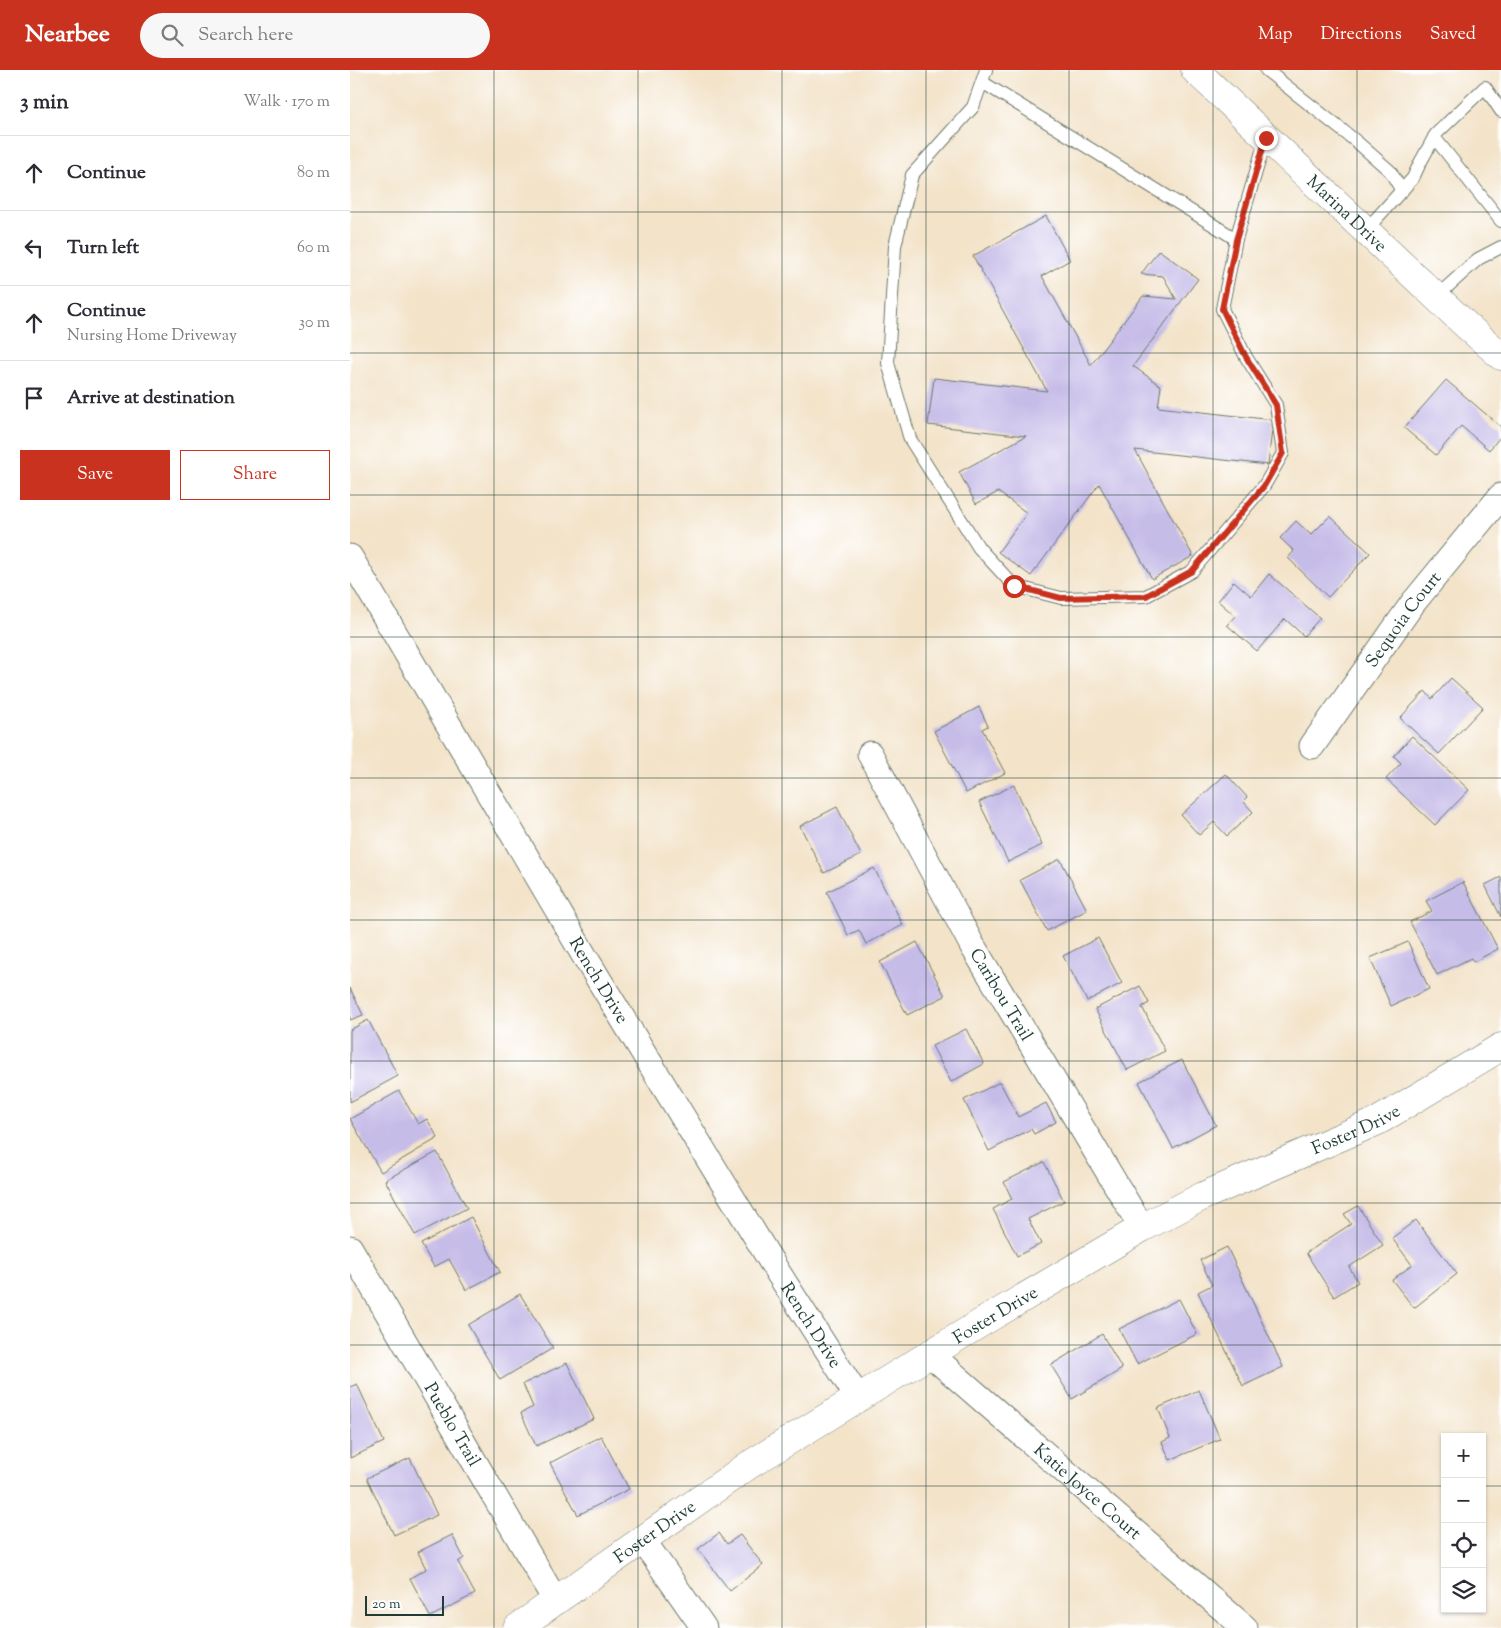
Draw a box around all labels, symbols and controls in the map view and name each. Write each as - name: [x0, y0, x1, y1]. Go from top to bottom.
- search box: [140, 13, 490, 58]
- text: Nearbee: [25, 18, 110, 52]
- icon: search: [158, 21, 186, 49]
- text: Search here: [198, 22, 293, 49]
- text: Map: [1258, 22, 1293, 48]
- text: Directions: [1321, 22, 1402, 48]
- text: Saved: [1430, 22, 1476, 48]
- text: 3 min: [20, 88, 69, 118]
- text: Walk · 170 m: [243, 91, 330, 114]
- route end: [1255, 127, 1278, 150]
- icon: ahead: [20, 159, 48, 187]
- text: Continue: [67, 160, 146, 187]
- text: 80 m: [297, 162, 330, 185]
- street label: Marina Drive: [1300, 170, 1392, 259]
- icon: left: [20, 234, 48, 262]
- text: Turn left: [67, 235, 139, 262]
- text: 60 m: [297, 237, 330, 260]
- text: Continue: [67, 298, 146, 325]
- icon: ahead: [20, 309, 48, 337]
- text: 30 m: [299, 312, 330, 335]
- text: Nursing Home Driveway: [67, 325, 237, 348]
- icon: arrive: [20, 384, 48, 412]
- text: Arrive at destination: [67, 385, 235, 412]
- button: Save: [20, 450, 170, 500]
- button: Share: [180, 450, 330, 500]
- street label: Sequoia Court: [1360, 567, 1449, 674]
- route start: [1003, 575, 1026, 598]
- street label: Rench Drive: [561, 933, 634, 1029]
- street label: Caribou Trail: [962, 944, 1038, 1047]
- street label: Foster Drive: [1308, 1099, 1406, 1163]
- street label: Rench Drive: [773, 1278, 847, 1374]
- street label: Foster Drive: [949, 1281, 1044, 1352]
- street label: Pueblo Trail: [416, 1379, 486, 1472]
- map controls: [1441, 1433, 1486, 1613]
- button: +: [1441, 1433, 1486, 1478]
- street label: Katie Joyce Court: [1027, 1438, 1146, 1547]
- button: −: [1441, 1478, 1486, 1523]
- street label: Foster Drive: [609, 1495, 702, 1571]
- button: locate: [1441, 1523, 1486, 1568]
- button: layers: [1441, 1568, 1486, 1613]
- scale bar: [365, 1593, 444, 1616]
- text: 20 m: [372, 1595, 401, 1615]

